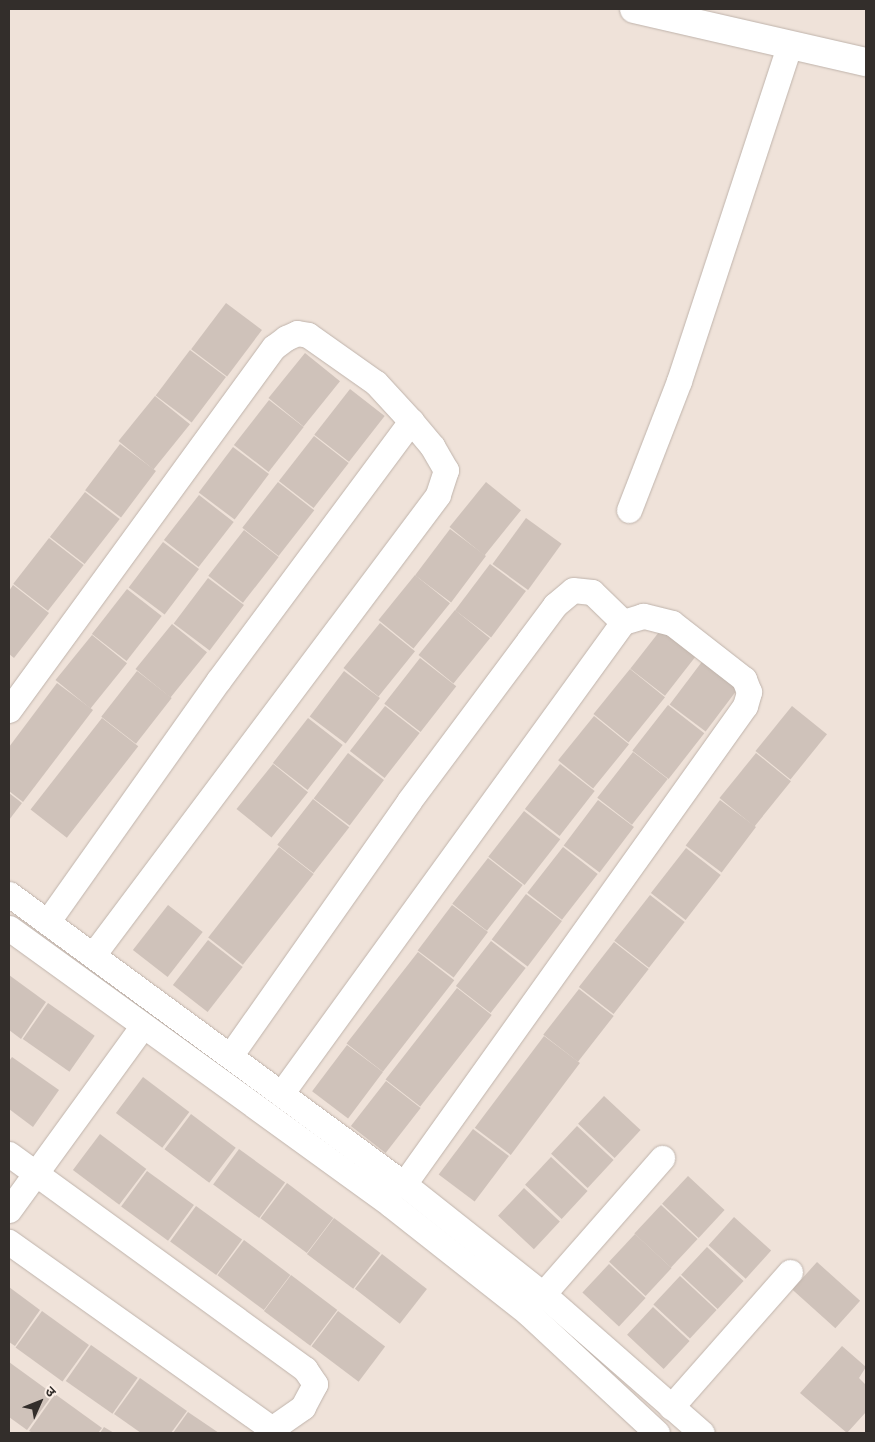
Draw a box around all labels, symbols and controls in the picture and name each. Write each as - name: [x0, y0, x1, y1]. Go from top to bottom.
- north arrow: [15, 1377, 65, 1427]
- text: उ: [41, 1382, 60, 1401]

